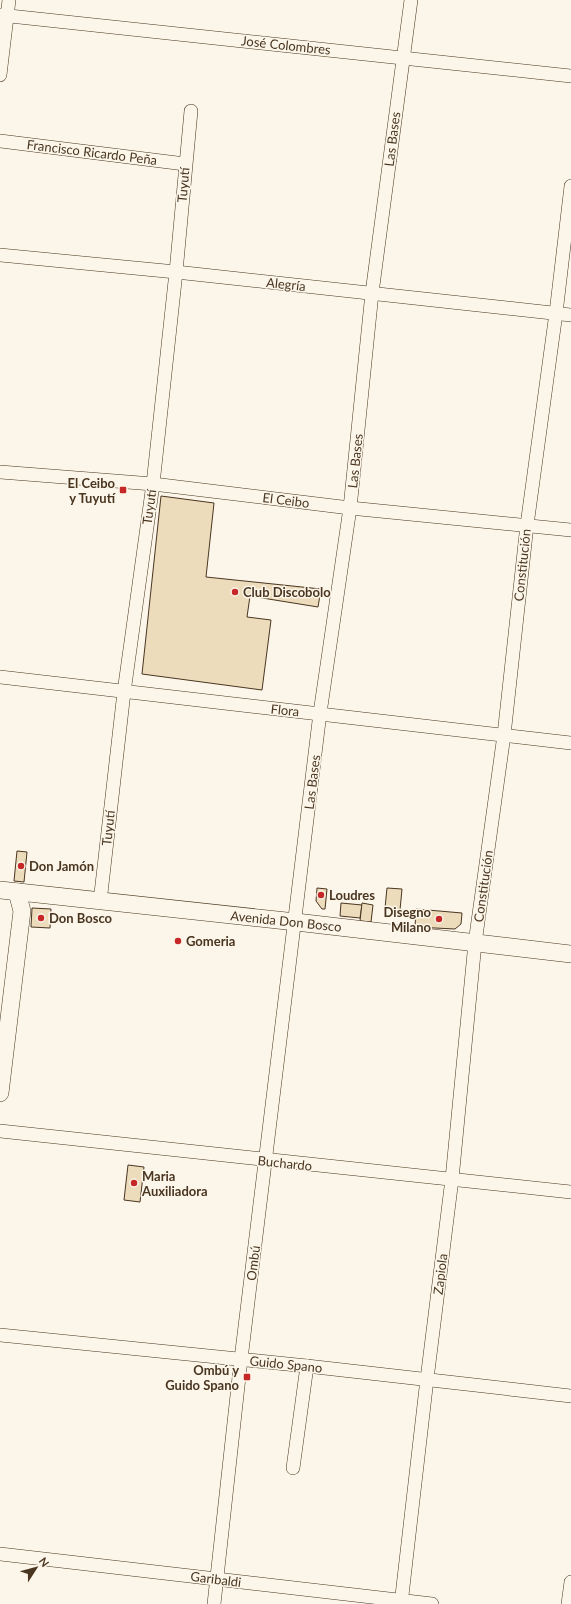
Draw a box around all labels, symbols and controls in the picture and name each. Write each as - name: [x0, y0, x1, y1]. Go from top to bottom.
- street label: José Colombres: [241, 32, 332, 58]
- street label: Las Bases: [381, 110, 403, 167]
- street label: Francisco Ricardo Peña: [26, 136, 158, 168]
- street label: Tuyutí: [173, 166, 193, 203]
- street label: Alegría: [265, 274, 307, 294]
- street label: Las Bases: [344, 432, 366, 489]
- place label: El Ceibo y Tuyutí: [68, 475, 117, 506]
- marker: El Ceibo y Tuyutí: [118, 485, 128, 495]
- street label: Tuyutí: [139, 487, 160, 526]
- street label: El Ceibo: [262, 489, 310, 511]
- street label: Constitución: [510, 528, 534, 602]
- place label: Club Discobolo: [243, 584, 331, 600]
- marker: Club Discobolo: [230, 587, 240, 597]
- street label: Flora: [270, 701, 300, 719]
- street label: Las Bases: [301, 753, 323, 810]
- street label: Tuyutí: [98, 809, 118, 846]
- street label: Constitución: [470, 849, 496, 923]
- place label: Don Jamón: [29, 858, 94, 874]
- marker: Don Jamón: [16, 861, 26, 871]
- place label: Loudres: [329, 887, 375, 903]
- marker: Loudres: [316, 890, 326, 900]
- place label: Disegno Milano: [384, 904, 432, 935]
- street label: Avenida Don Bosco: [230, 907, 342, 935]
- place label: Don Bosco: [49, 910, 113, 926]
- marker: Don Bosco: [36, 913, 46, 923]
- marker: Disegno Milano: [434, 914, 444, 924]
- place label: Gomeria: [186, 933, 235, 949]
- marker: Gomeria: [173, 936, 183, 946]
- street label: Buchardo: [257, 1152, 313, 1174]
- place label: Maria Auxiliadora: [141, 1168, 208, 1199]
- marker: Maria Auxiliadora: [129, 1178, 139, 1188]
- street label: Ombú: [243, 1244, 263, 1282]
- street label: Zapiola: [430, 1252, 450, 1296]
- street label: Guido Spano: [249, 1352, 323, 1376]
- place label: Ombú y Guido Spano: [165, 1362, 240, 1393]
- marker: Ombú y Guido Spano: [242, 1372, 252, 1382]
- north arrow: [16, 1548, 56, 1588]
- text: N: [37, 1555, 52, 1569]
- street label: Garibaldi: [190, 1568, 242, 1590]

